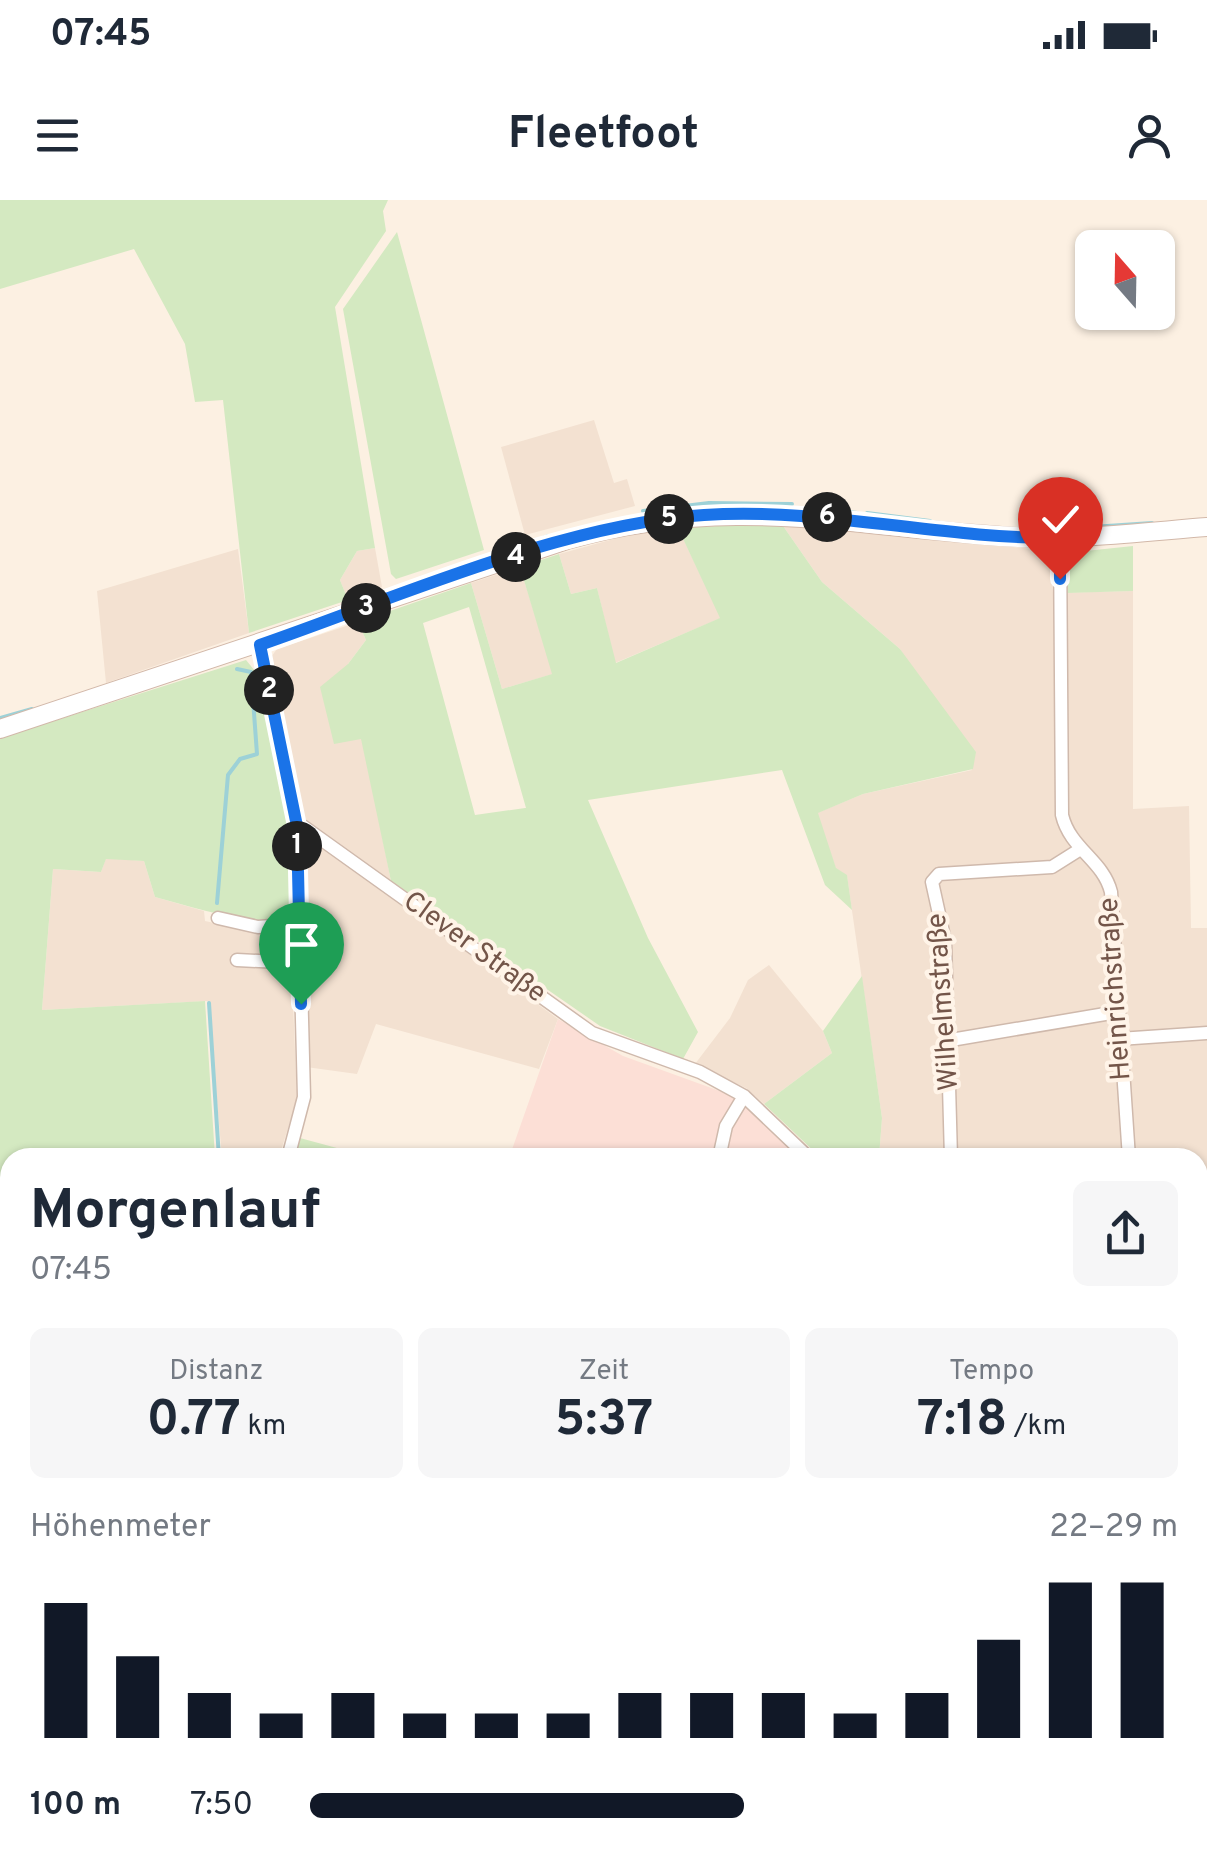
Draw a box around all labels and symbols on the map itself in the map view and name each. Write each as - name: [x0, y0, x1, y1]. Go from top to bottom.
- north arrow: [1075, 230, 1175, 330]
- pin: [1018, 477, 1103, 580]
- pin: 6: [802, 492, 852, 542]
- pin: 5: [644, 494, 694, 544]
- pin: 4: [491, 532, 541, 582]
- pin: 3: [341, 583, 391, 633]
- pin: 2: [244, 665, 294, 715]
- pin: 1: [272, 821, 322, 871]
- street label: Clever Straße: [395, 884, 553, 1012]
- street label: Heinrichstraße: [1092, 896, 1140, 1082]
- pin: [259, 902, 344, 1005]
- street label: Wilhelmstraße: [920, 912, 968, 1092]

